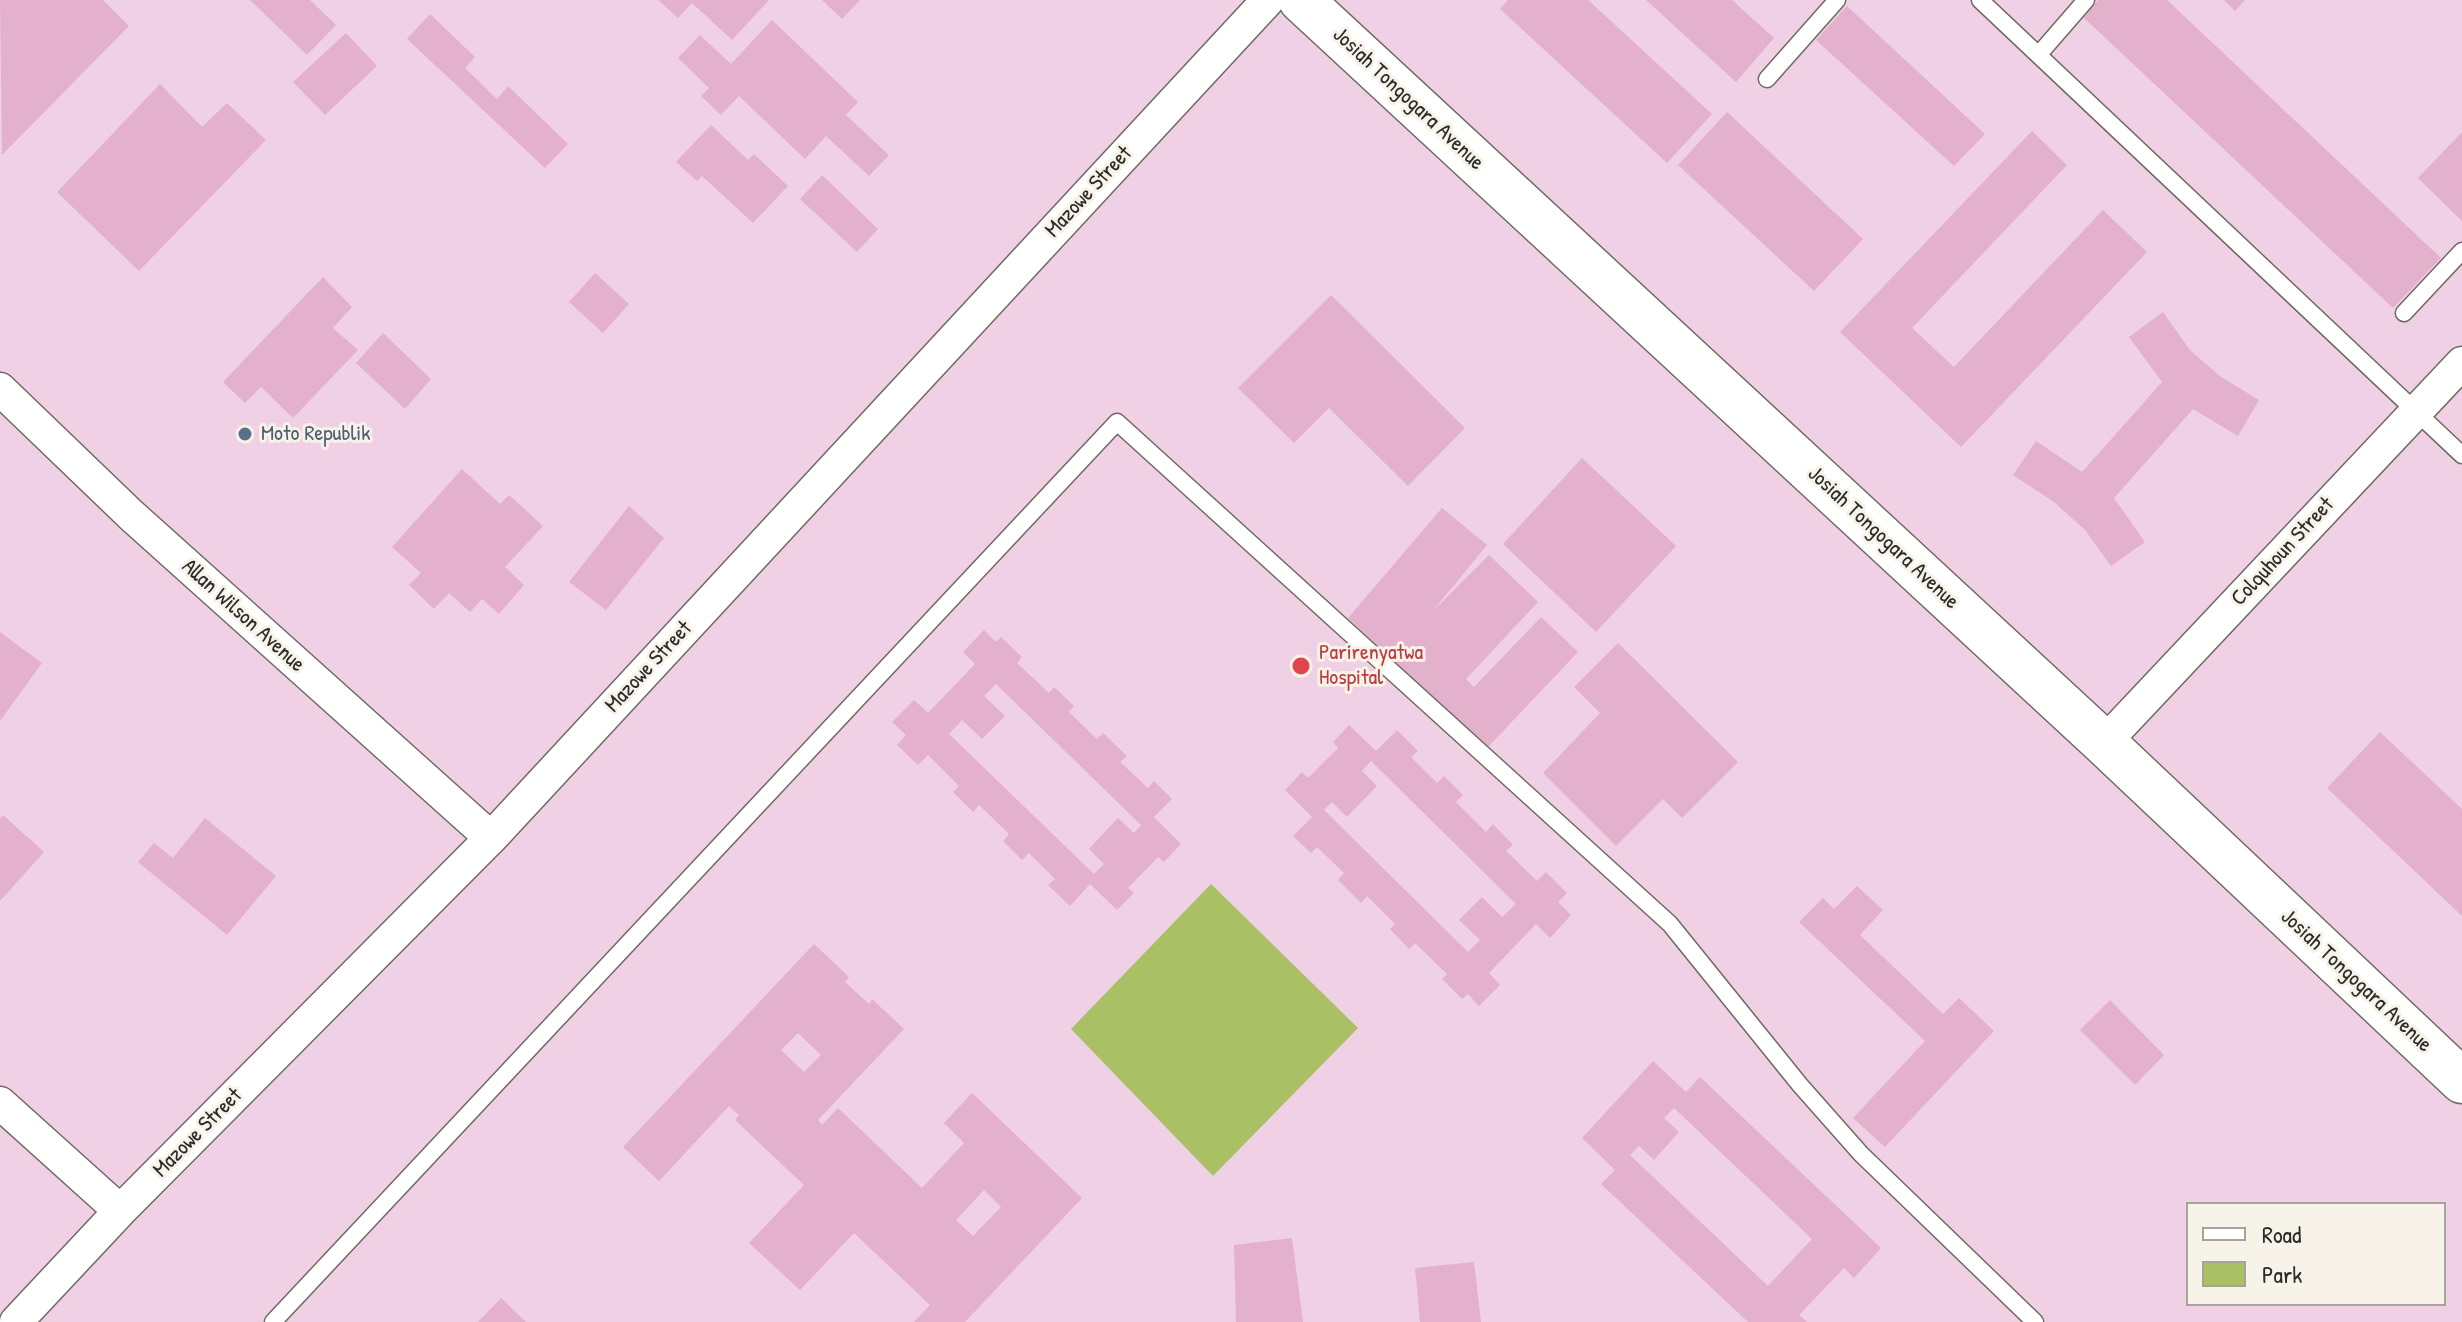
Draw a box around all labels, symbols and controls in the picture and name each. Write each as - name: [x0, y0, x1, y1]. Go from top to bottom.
- street label: Josiah Tongogara Avenue: [1327, 22, 1489, 176]
- street label: Mazowe Street: [1040, 141, 1138, 243]
- place label: Moto Republik: [261, 421, 370, 447]
- marker: Moto Republik: [236, 425, 254, 443]
- street label: Josiah Tongogara Avenue: [1802, 461, 1964, 615]
- street label: Colquhoun Street: [2226, 492, 2340, 612]
- street label: Allan Wilson Avenue: [176, 554, 310, 678]
- street label: Mazowe Street: [600, 616, 698, 718]
- place label: Parirenyatwa Hospital: [1319, 640, 1423, 692]
- marker: Parirenyatwa Hospital: [1290, 655, 1312, 677]
- street label: Josiah Tongogara Avenue: [2275, 904, 2437, 1058]
- street label: Mazowe Street: [148, 1083, 248, 1183]
- legend: [2186, 1202, 2446, 1306]
- text: Road: [2262, 1218, 2301, 1250]
- text: Park: [2262, 1258, 2302, 1290]

